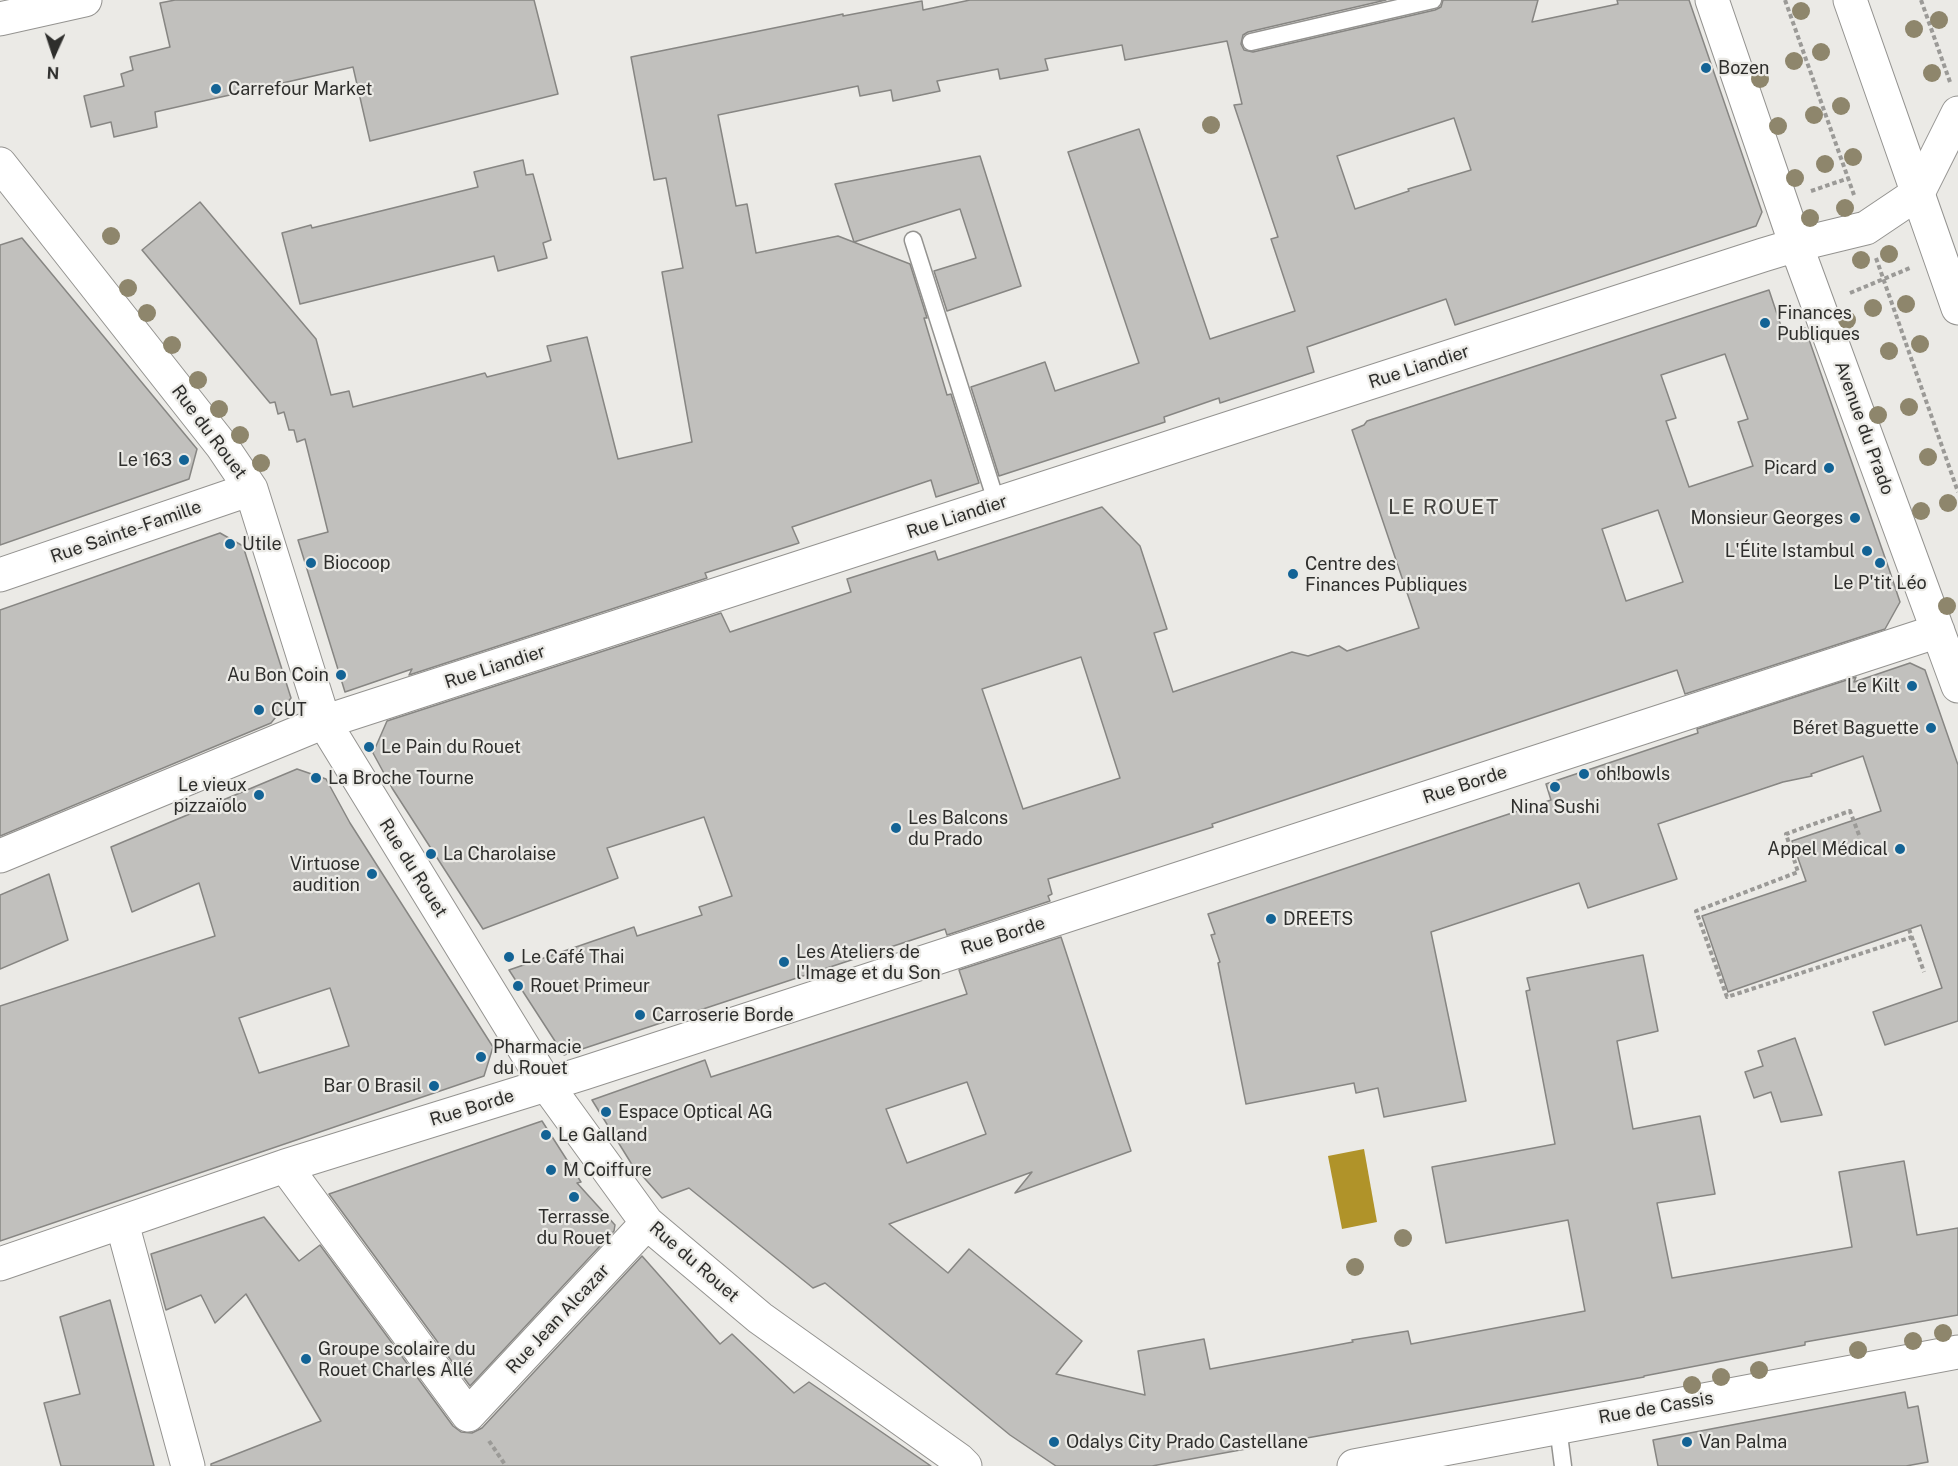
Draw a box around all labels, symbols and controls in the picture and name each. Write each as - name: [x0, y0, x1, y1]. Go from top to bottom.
- north arrow: [24, 24, 84, 84]
- place label: Bozen: [1718, 57, 1769, 79]
- marker: Bozen: [1699, 61, 1713, 75]
- text: N: [46, 63, 60, 82]
- place label: Carrefour Market: [228, 78, 372, 100]
- marker: Carrefour Market: [209, 82, 223, 96]
- place label: Finances Publiques: [1777, 302, 1860, 344]
- marker: Finances Publiques: [1758, 316, 1772, 330]
- street label: Rue Liandier: [1366, 341, 1472, 393]
- street label: Avenue du Prado: [1830, 358, 1898, 498]
- street label: Rue du Rouet: [167, 381, 251, 483]
- place label: Le 163: [118, 449, 172, 471]
- marker: Le 163: [177, 453, 191, 467]
- place label: Picard: [1764, 457, 1817, 479]
- marker: Picard: [1822, 461, 1836, 475]
- street label: Rue Liandier: [904, 491, 1010, 543]
- district label: LE ROUET: [1388, 495, 1500, 521]
- street label: Rue Sainte-Famille: [48, 496, 204, 568]
- place label: Monsieur Georges: [1691, 507, 1843, 529]
- marker: Monsieur Georges: [1848, 511, 1862, 525]
- place label: Utile: [242, 533, 282, 555]
- marker: Utile: [223, 537, 237, 551]
- place label: L'Élite Istambul: [1725, 540, 1855, 562]
- marker: L'Élite Istambul: [1860, 544, 1874, 558]
- place label: Biocoop: [323, 552, 391, 574]
- place label: Centre des Finances Publiques: [1305, 553, 1467, 596]
- marker: Biocoop: [304, 556, 318, 570]
- marker: Le P'tit Léo: [1873, 556, 1887, 570]
- marker: Centre des Finances Publiques: [1286, 567, 1300, 581]
- place label: Le P'tit Léo: [1833, 572, 1927, 594]
- street label: Rue Liandier: [442, 641, 548, 693]
- place label: Au Bon Coin: [227, 664, 329, 686]
- marker: Au Bon Coin: [334, 668, 348, 682]
- place label: Le Kilt: [1847, 675, 1900, 697]
- marker: Le Kilt: [1905, 679, 1919, 693]
- place label: CUT: [271, 699, 307, 721]
- marker: CUT: [252, 703, 266, 717]
- place label: Béret Baguette: [1792, 717, 1919, 739]
- marker: Béret Baguette: [1924, 721, 1938, 735]
- place label: Le Pain du Rouet: [381, 736, 521, 758]
- marker: Le Pain du Rouet: [362, 740, 376, 754]
- street label: Rue Borde: [1420, 761, 1510, 809]
- place label: oh!bowls: [1596, 763, 1670, 785]
- place label: La Broche Tourne: [328, 767, 474, 789]
- marker: oh!bowls: [1577, 767, 1591, 781]
- marker: La Broche Tourne: [309, 771, 323, 785]
- place label: Le vieux pizzaïolo: [174, 774, 247, 816]
- marker: Nina Sushi: [1548, 780, 1562, 794]
- marker: Le vieux pizzaïolo: [252, 788, 266, 802]
- place label: Nina Sushi: [1510, 796, 1600, 818]
- place label: Les Balcons du Prado: [908, 807, 1008, 850]
- street label: Rue du Rouet: [374, 815, 452, 921]
- marker: Les Balcons du Prado: [889, 821, 903, 835]
- place label: Appel Médical: [1767, 838, 1888, 860]
- marker: Appel Médical: [1893, 842, 1907, 856]
- place label: La Charolaise: [443, 843, 556, 865]
- marker: La Charolaise: [424, 847, 438, 861]
- place label: Virtuose audition: [290, 853, 360, 896]
- marker: Virtuose audition: [365, 867, 379, 881]
- place label: DREETS: [1283, 908, 1353, 930]
- street label: Rue Borde: [958, 912, 1048, 960]
- marker: DREETS: [1264, 912, 1278, 926]
- place label: Les Ateliers de l'Image et du Son: [796, 941, 941, 984]
- place label: Le Café Thai: [521, 946, 625, 968]
- marker: Le Café Thai: [502, 950, 516, 964]
- marker: Les Ateliers de l'Image et du Son: [777, 955, 791, 969]
- place label: Rouet Primeur: [530, 975, 650, 997]
- marker: Rouet Primeur: [511, 979, 525, 993]
- place label: Carroserie Borde: [652, 1004, 794, 1026]
- marker: Carroserie Borde: [633, 1008, 647, 1022]
- place label: Pharmacie du Rouet: [493, 1036, 582, 1078]
- marker: Pharmacie du Rouet: [474, 1050, 488, 1064]
- place label: Bar O Brasil: [323, 1075, 422, 1097]
- marker: Bar O Brasil: [427, 1079, 441, 1093]
- street label: Rue Borde: [427, 1085, 517, 1131]
- place label: Espace Optical AG: [618, 1101, 773, 1123]
- marker: Espace Optical AG: [599, 1105, 613, 1119]
- place label: Le Galland: [558, 1124, 647, 1146]
- marker: Le Galland: [539, 1128, 553, 1142]
- place label: M Coiffure: [563, 1159, 652, 1181]
- marker: M Coiffure: [544, 1163, 558, 1177]
- marker: Terrasse du Rouet: [567, 1190, 581, 1204]
- place label: Terrasse du Rouet: [537, 1206, 611, 1248]
- street label: Rue du Rouet: [645, 1217, 743, 1307]
- street label: Rue Jean Alcazar: [502, 1260, 614, 1378]
- place label: Groupe scolaire du Rouet Charles Allé: [318, 1338, 476, 1380]
- marker: Groupe scolaire du Rouet Charles Allé: [299, 1352, 313, 1366]
- street label: Rue de Cassis: [1597, 1387, 1715, 1429]
- place label: Odalys City Prado Castellane: [1066, 1431, 1308, 1453]
- place label: Van Palma: [1699, 1431, 1787, 1453]
- marker: Odalys City Prado Castellane: [1047, 1435, 1061, 1449]
- marker: Van Palma: [1680, 1435, 1694, 1449]

